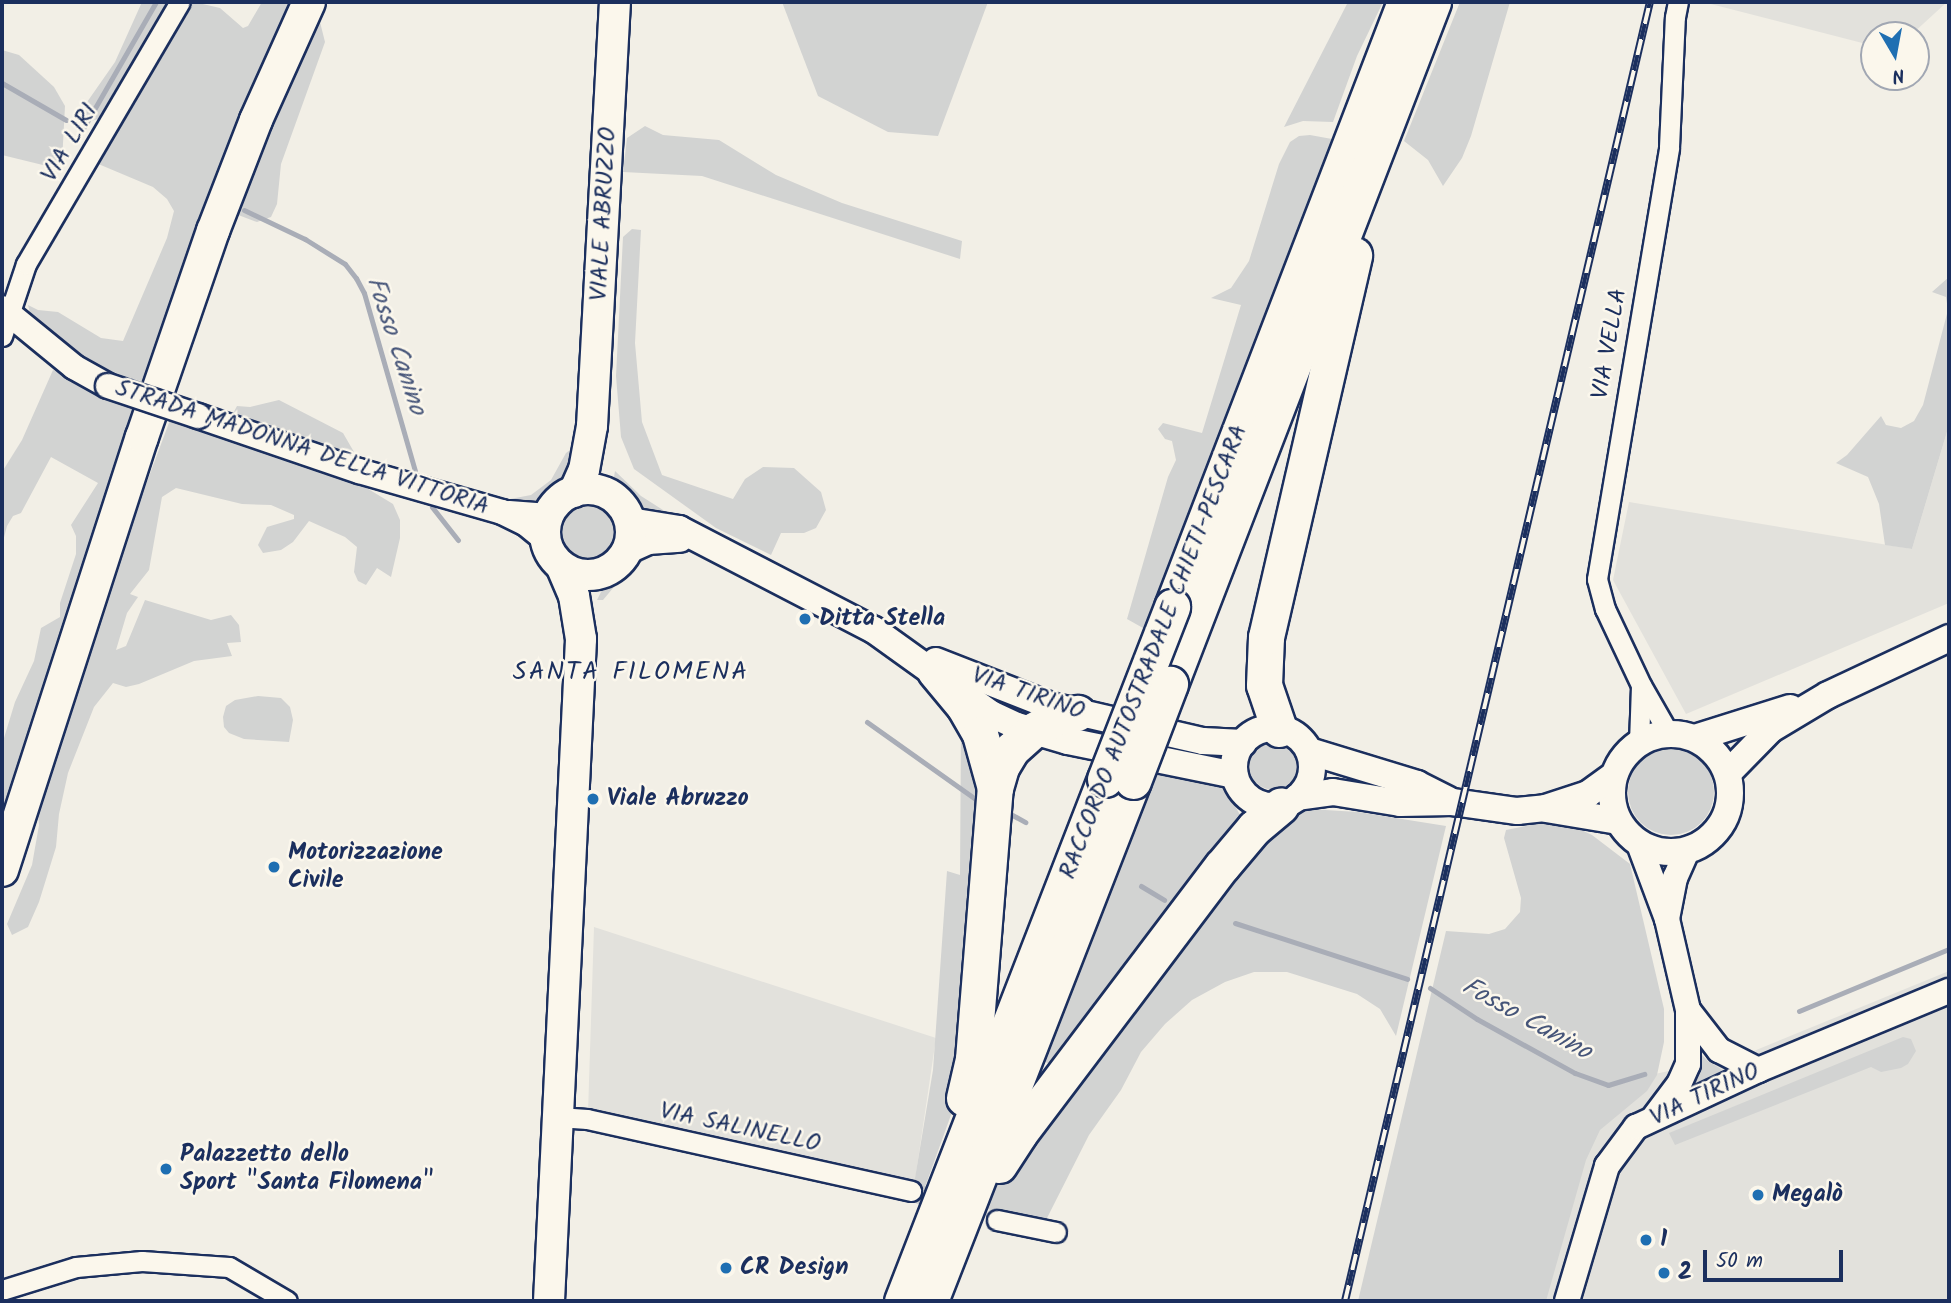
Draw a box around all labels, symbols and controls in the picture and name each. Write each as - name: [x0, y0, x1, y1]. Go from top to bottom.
- north arrow: [1860, 21, 1930, 91]
- text: N: [1890, 59, 1907, 91]
- street label: VIA LIRI: [35, 99, 105, 187]
- street label: VIALE ABRUZZO: [585, 126, 623, 302]
- water label: Fosso Canino: [358, 273, 432, 419]
- street label: VIA VELLA: [1586, 286, 1634, 402]
- street label: STRADA MADONNA DELLA VITTORIA: [112, 374, 492, 522]
- street label: RACCORDO AUTOSTRADALE CHIETI-PESCARA: [1054, 421, 1254, 883]
- place label: Ditta Stella: [819, 605, 945, 633]
- marker: Ditta Stella: [797, 611, 813, 627]
- district label: SANTA FILOMENA: [515, 657, 747, 689]
- street label: VIA TIRINO: [968, 661, 1088, 727]
- place label: Viale Abruzzo: [607, 785, 749, 813]
- marker: Viale Abruzzo: [585, 791, 601, 807]
- place label: Motorizzazione Civile: [288, 839, 443, 895]
- marker: Motorizzazione Civile: [266, 859, 282, 875]
- water label: Fosso Canino: [1456, 972, 1596, 1068]
- street label: VIA TIRINO: [1646, 1057, 1764, 1133]
- street label: VIA SALINELLO: [657, 1097, 823, 1159]
- place label: Palazzetto dello Sport "Santa Filomena": [180, 1141, 434, 1197]
- marker: Palazzetto dello Sport "Santa Filomena": [158, 1161, 174, 1177]
- place label: Megalò: [1772, 1181, 1843, 1209]
- marker: Megalò: [1750, 1187, 1766, 1203]
- place label: 1: [1660, 1226, 1667, 1254]
- marker: 1: [1638, 1232, 1654, 1248]
- scale bar: [1706, 1236, 1846, 1280]
- text: 50 m: [1716, 1245, 1763, 1278]
- place label: CR Design: [740, 1254, 848, 1282]
- place label: 2: [1678, 1259, 1692, 1287]
- marker: CR Design: [718, 1260, 734, 1276]
- marker: 2: [1656, 1265, 1672, 1281]

